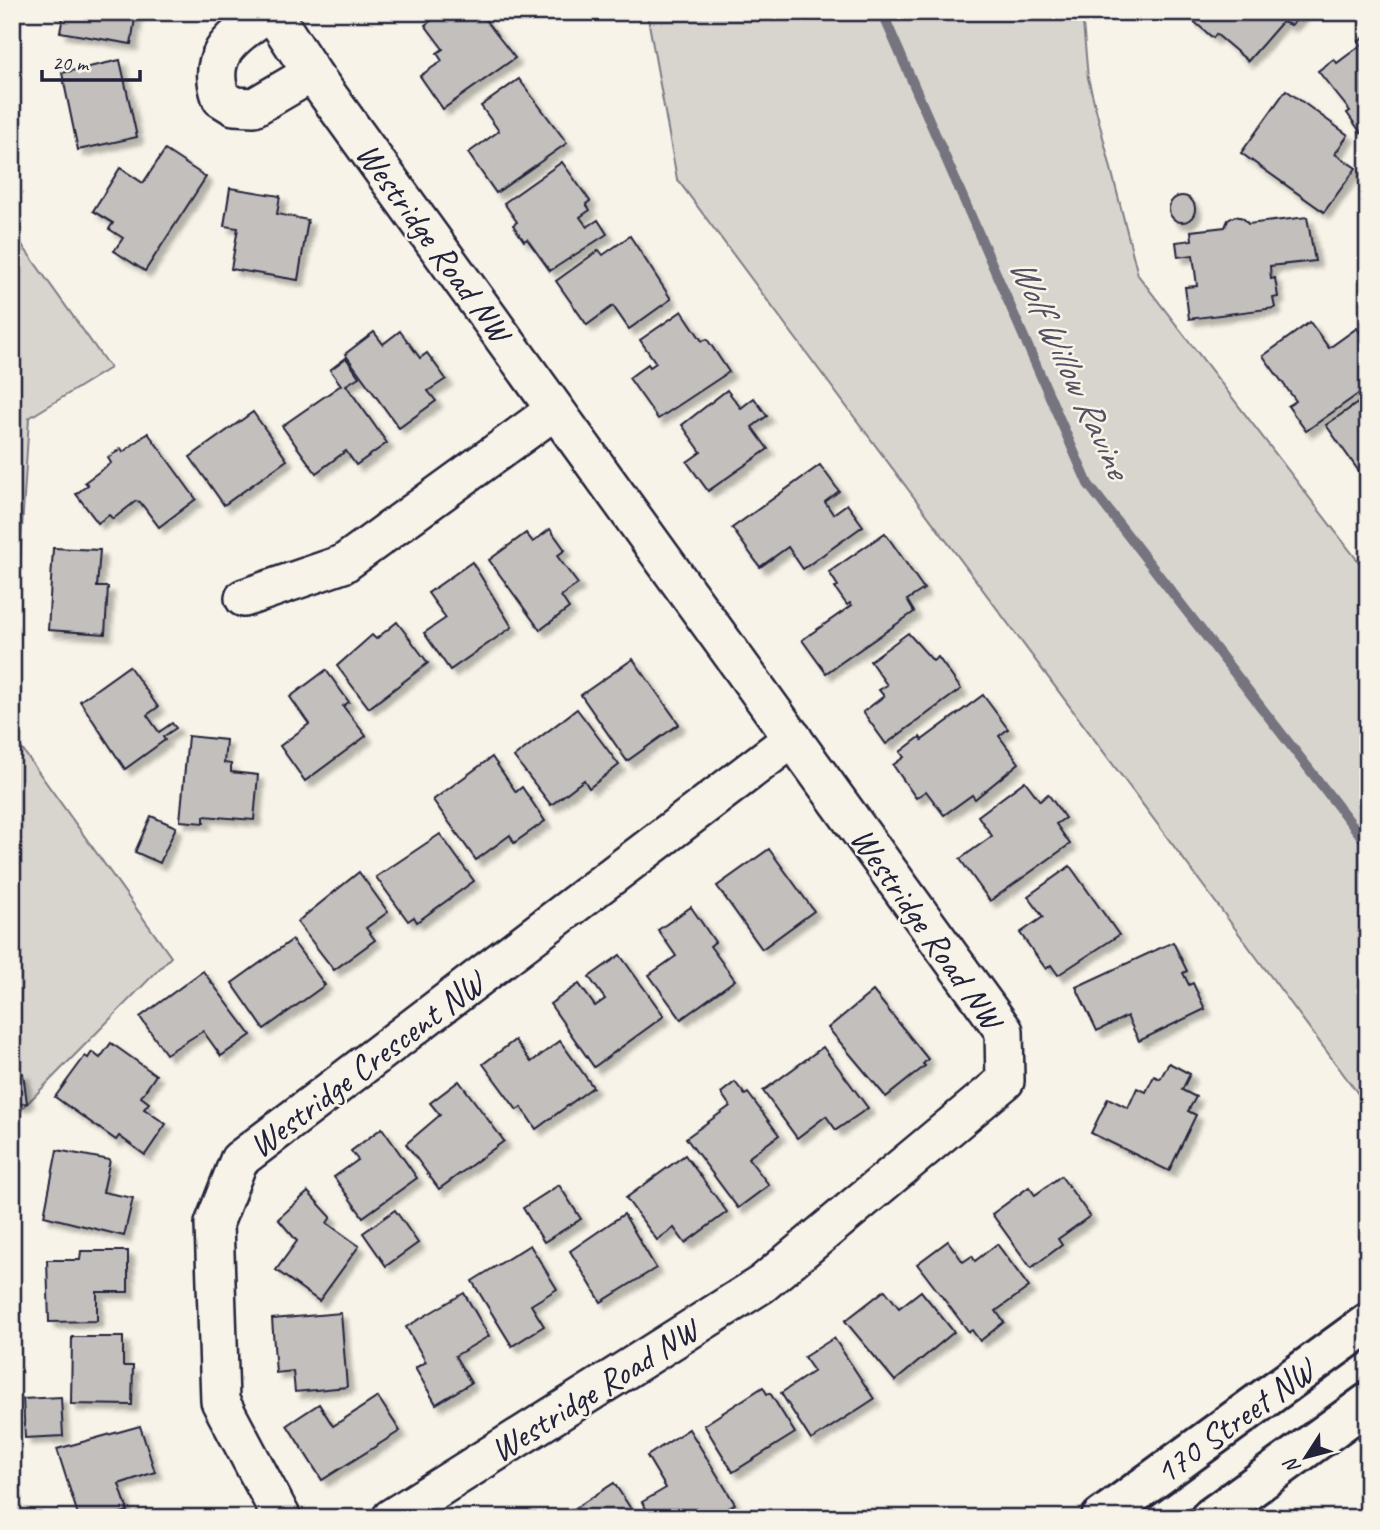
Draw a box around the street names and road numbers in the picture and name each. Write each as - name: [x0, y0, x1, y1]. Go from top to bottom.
- street label: Westridge Road NW: [346, 133, 524, 354]
- street label: Westridge Road NW: [840, 818, 1015, 1041]
- street label: Westridge Crescent NW: [239, 959, 496, 1168]
- street label: Westridge Road NW: [482, 1307, 710, 1472]
- street label: 170 Street NW: [1146, 1349, 1322, 1493]

